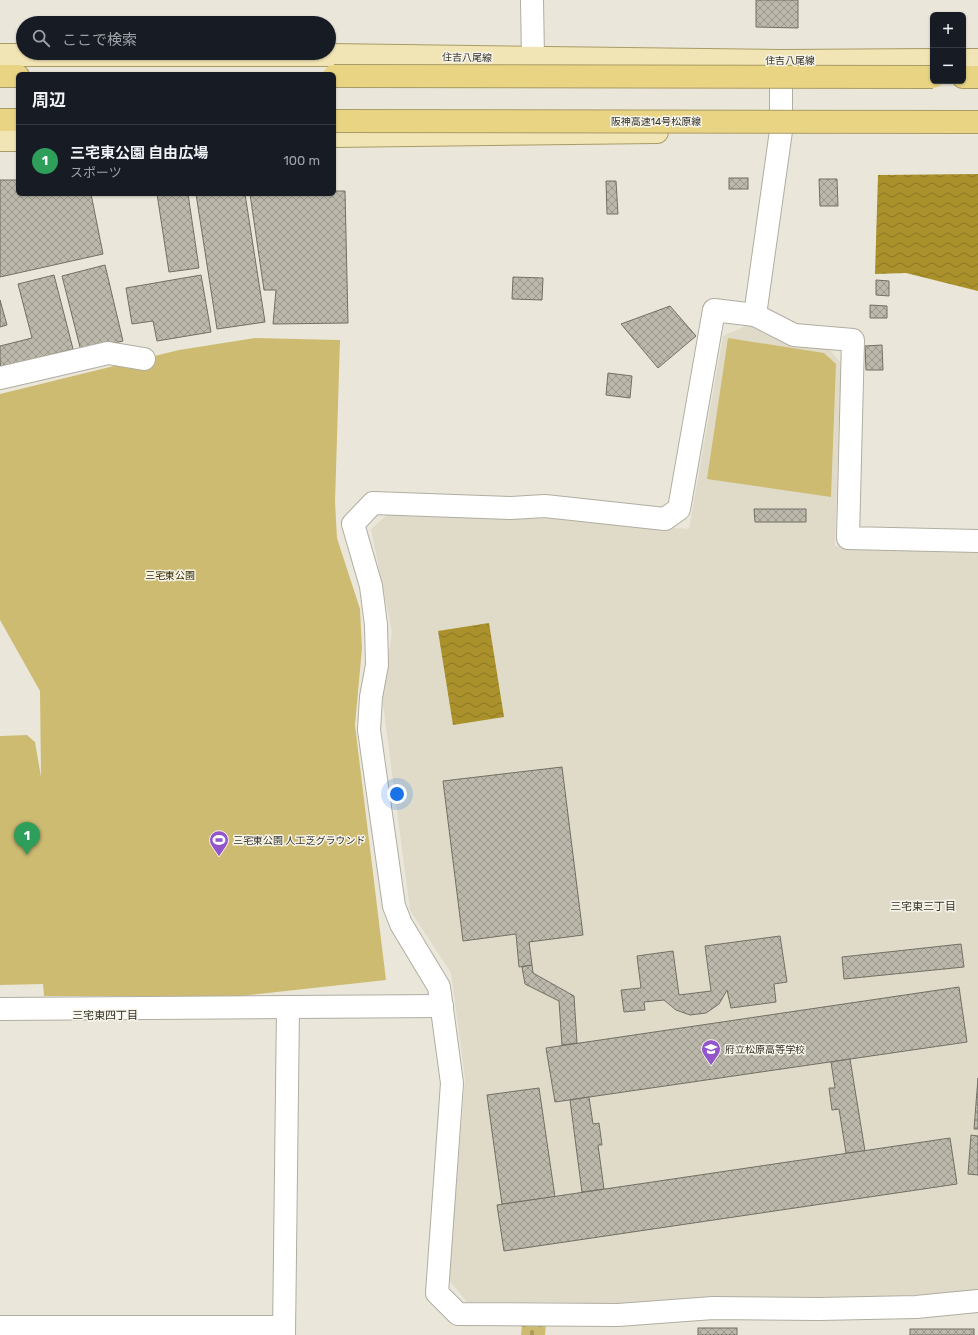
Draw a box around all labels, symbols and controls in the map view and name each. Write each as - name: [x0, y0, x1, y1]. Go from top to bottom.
- map controls: [930, 12, 966, 84]
- button: +: [930, 12, 966, 48]
- search box: [16, 16, 336, 60]
- icon: search: [30, 27, 52, 49]
- text: ここで検索: [62, 31, 137, 49]
- button: −: [930, 48, 966, 84]
- street label: 住吉八尾線: [442, 52, 492, 64]
- street label: 住吉八尾線: [765, 55, 815, 67]
- text: 周辺: [32, 90, 66, 110]
- street label: 阪神高速14号松原線: [611, 116, 701, 128]
- text: 三宅東公園 自由広場: [70, 144, 208, 162]
- text: 1: [42, 153, 48, 168]
- text: 100 m: [283, 153, 320, 168]
- text: スポーツ: [70, 165, 122, 180]
- park label: 三宅東公園: [145, 570, 195, 582]
- your location: [387, 784, 407, 804]
- pin: 1: [14, 822, 40, 855]
- sports icon: 三宅東公園 人工芝グラウンド: [208, 829, 230, 857]
- place label: 三宅東公園 人工芝グラウンド: [233, 835, 365, 847]
- district label: 三宅東三丁目: [890, 900, 956, 913]
- district label: 三宅東四丁目: [72, 1009, 138, 1022]
- school or university icon: 府立松原高等学校: [700, 1038, 722, 1066]
- place label: 府立松原高等学校: [725, 1044, 805, 1056]

